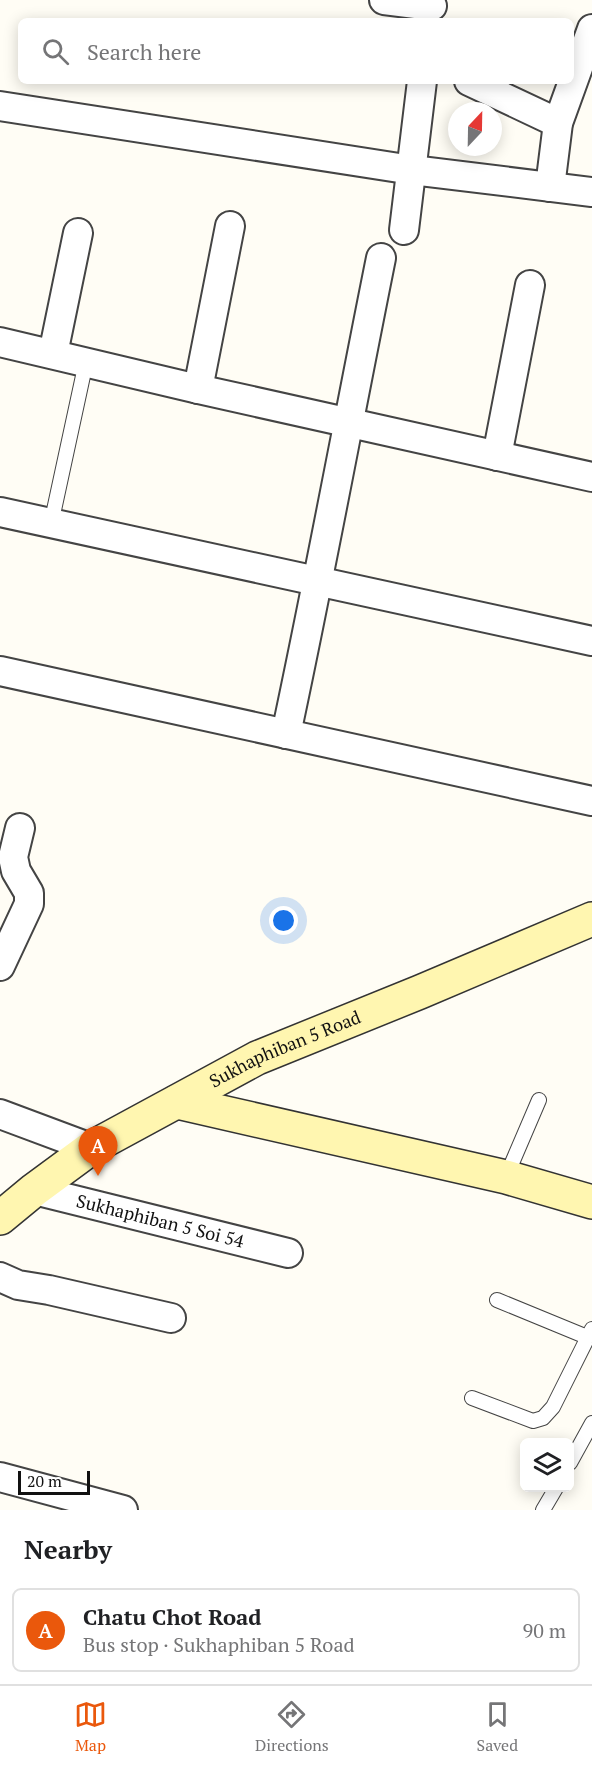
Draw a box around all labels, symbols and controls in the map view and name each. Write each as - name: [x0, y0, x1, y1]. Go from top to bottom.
- search box: [18, 18, 574, 84]
- icon: search: [39, 35, 72, 68]
- text: Search here: [87, 37, 201, 66]
- north arrow: [448, 102, 502, 156]
- your location: [269, 906, 298, 935]
- street label: Sukhaphiban 5 Road: [205, 1004, 364, 1093]
- pin: A: [78, 1126, 118, 1176]
- street label: Sukhaphiban 5 Soi 54: [74, 1188, 247, 1253]
- map controls: [520, 1438, 574, 1492]
- button: layers: [520, 1438, 574, 1492]
- scale bar: [18, 1468, 90, 1496]
- text: 20 m: [27, 1470, 62, 1492]
- text: Nearby: [24, 1532, 112, 1566]
- text: Chatu Chot Road: [83, 1602, 261, 1631]
- text: A: [38, 1617, 53, 1644]
- text: 90 m: [523, 1617, 566, 1644]
- text: Bus stop · Sukhaphiban 5 Road: [83, 1631, 355, 1658]
- tab: Map: [74, 1698, 107, 1756]
- tab: Directions: [255, 1698, 329, 1756]
- tab: Saved: [477, 1698, 518, 1756]

